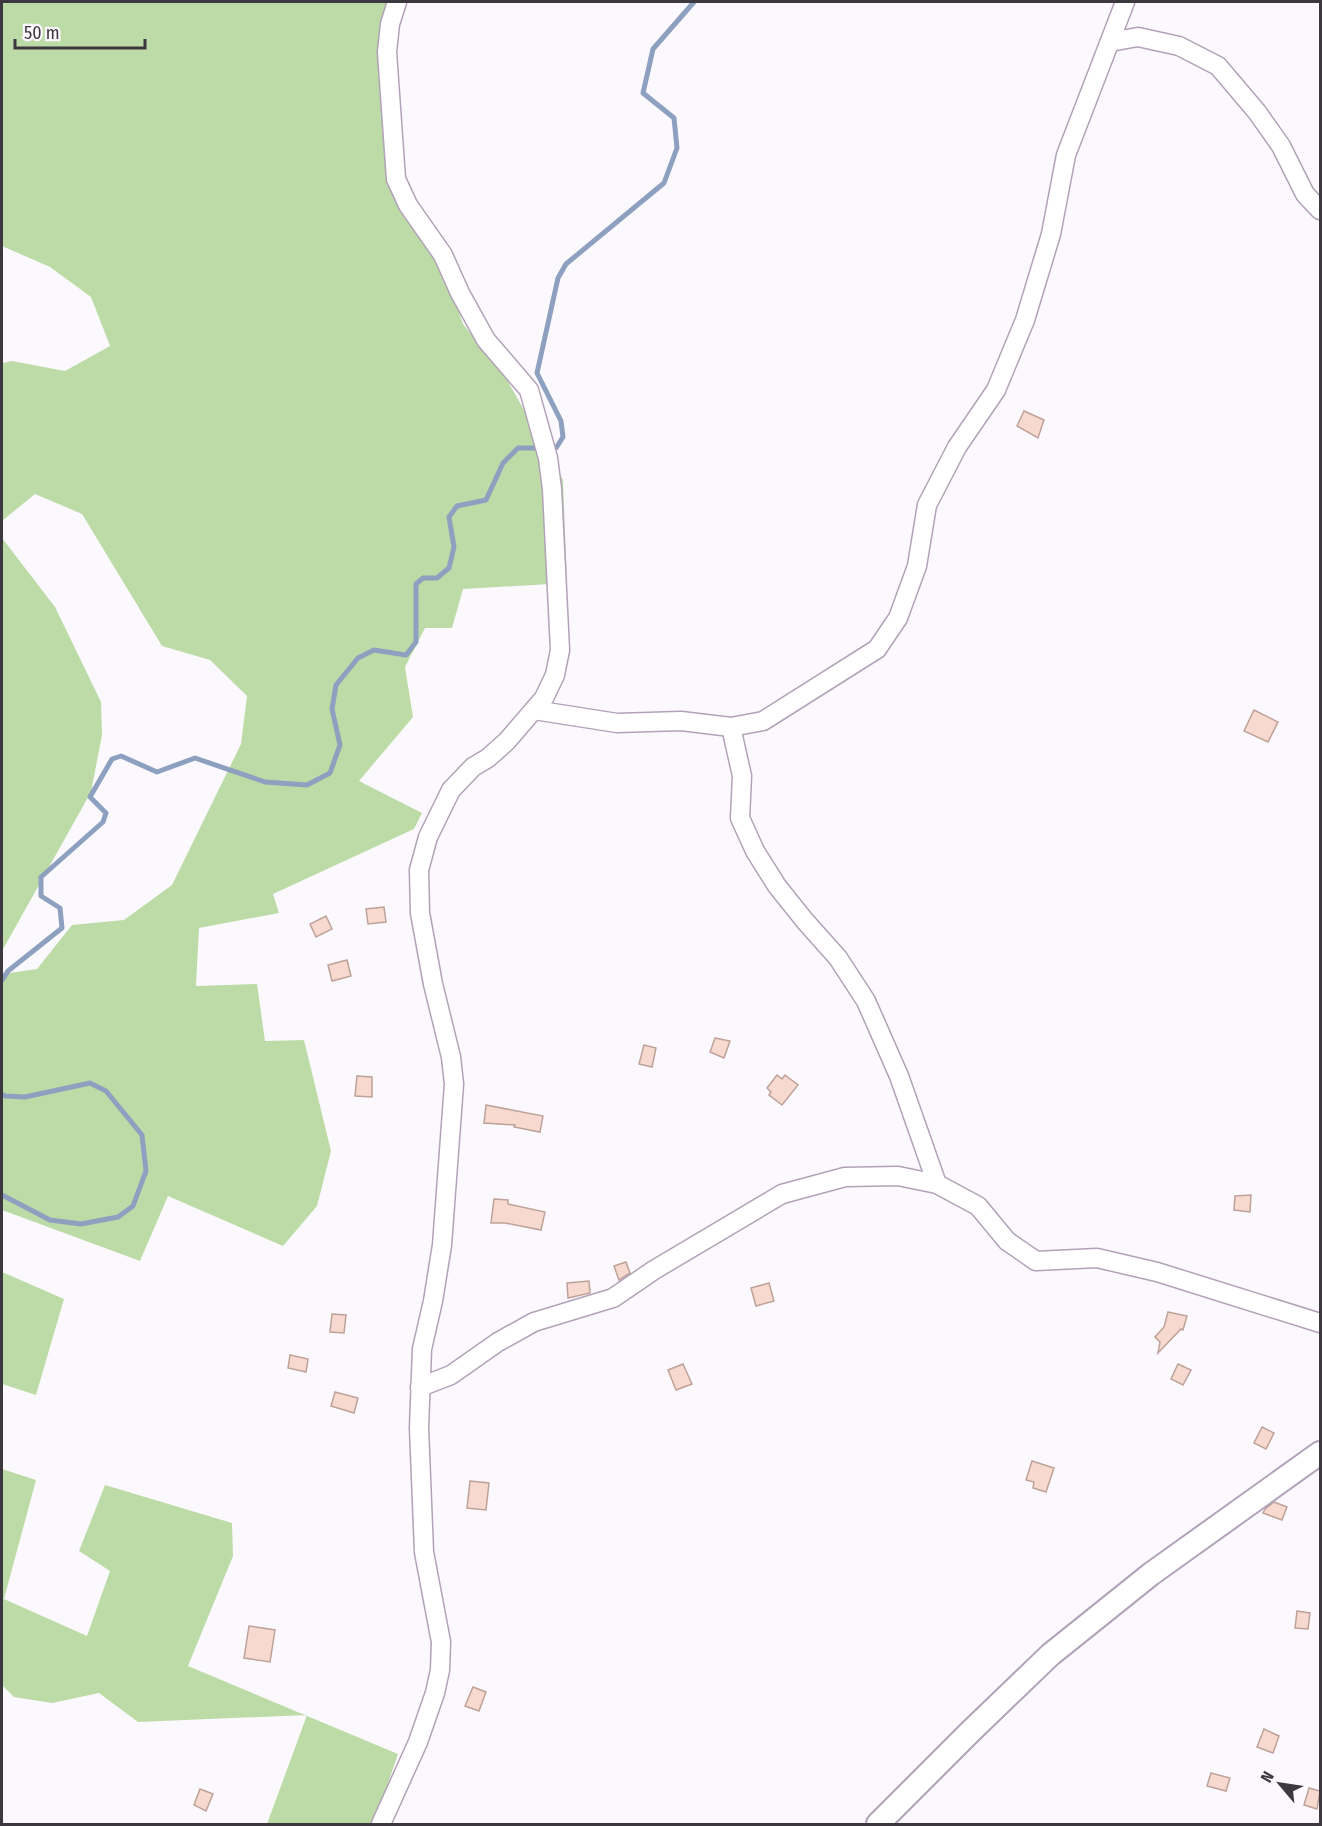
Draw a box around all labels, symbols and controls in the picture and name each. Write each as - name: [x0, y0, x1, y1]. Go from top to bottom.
- scale bar: [15, 12, 146, 50]
- text: 50 m: [24, 22, 60, 44]
- north arrow: [1250, 1754, 1310, 1814]
- text: N: [1257, 1768, 1278, 1786]

